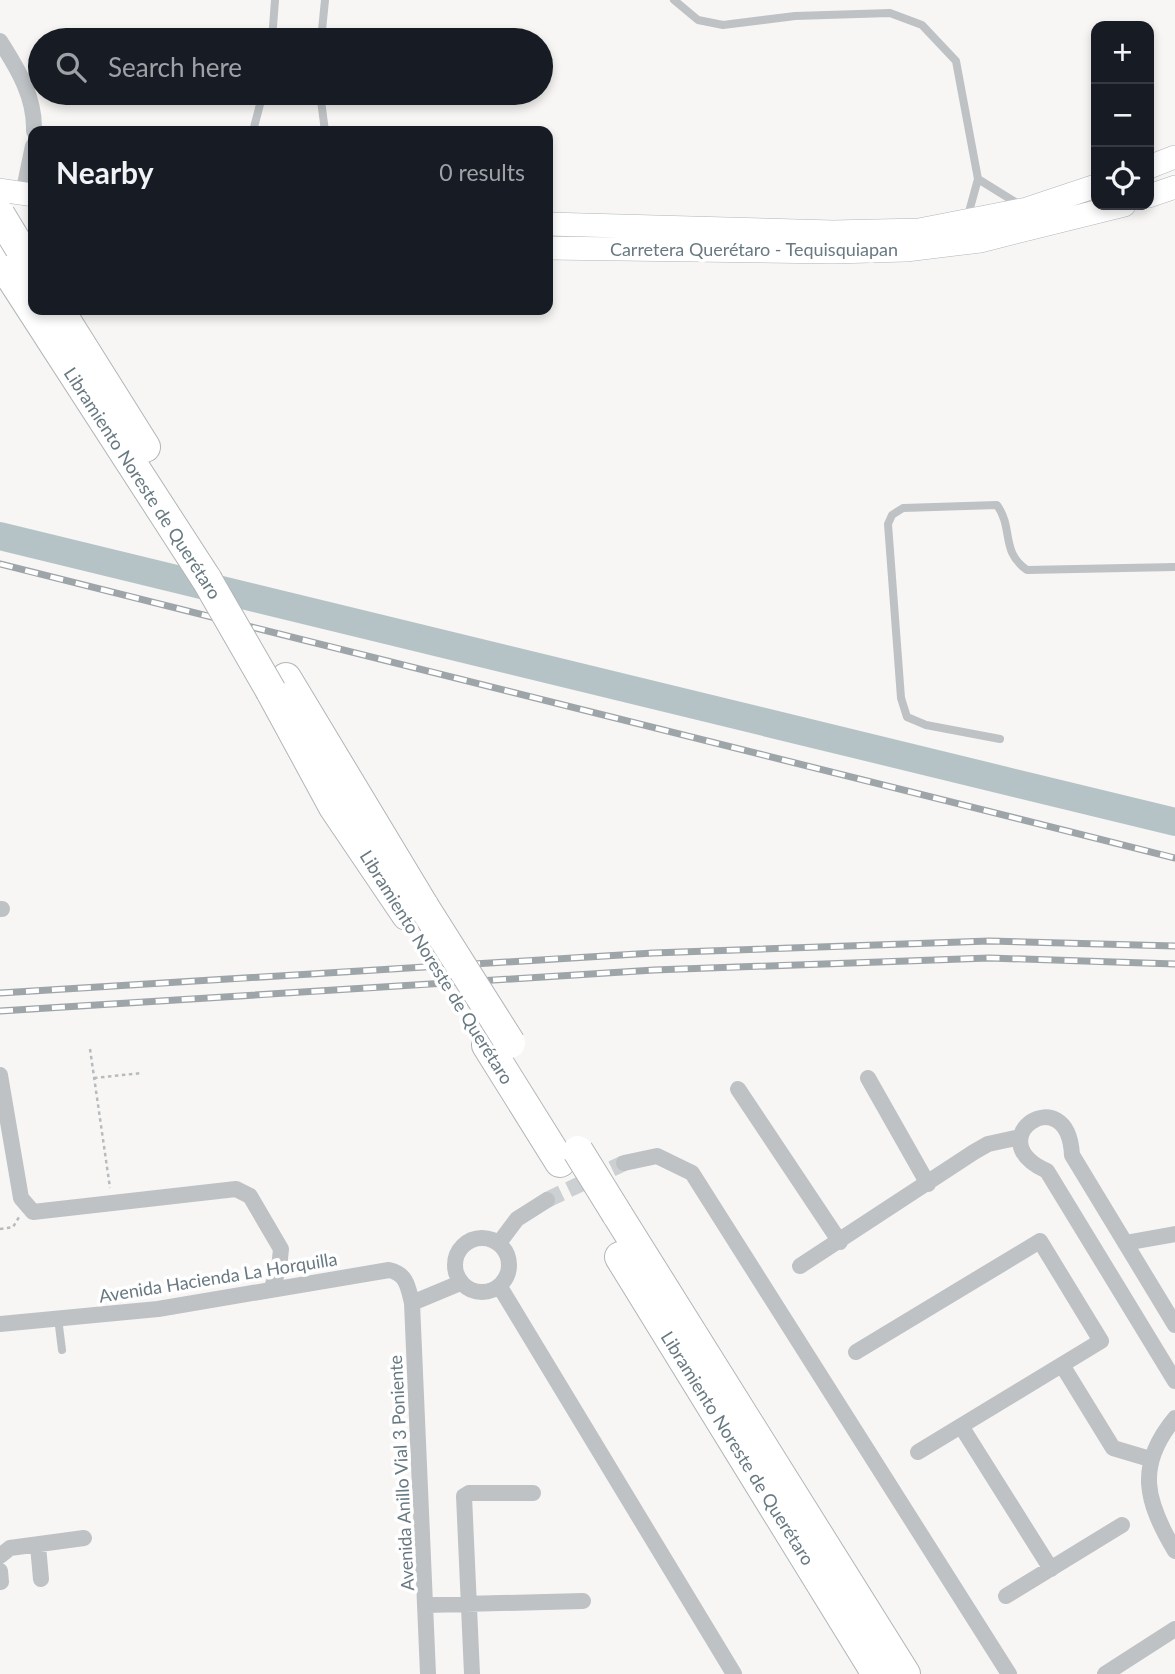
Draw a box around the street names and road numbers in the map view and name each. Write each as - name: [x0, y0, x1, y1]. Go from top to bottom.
- street label: Carretera Querétaro - Tequisquiapan: [610, 238, 898, 260]
- street label: Libramiento Noreste de Querétaro: [60, 363, 226, 603]
- street label: Libramiento Noreste de Querétaro: [356, 846, 518, 1088]
- street label: Avenida Hacienda La Horquilla: [97, 1247, 339, 1307]
- street label: Libramiento Noreste de Querétaro: [657, 1327, 819, 1569]
- street label: Avenida Anillo Vial 3 Poniente: [384, 1355, 418, 1591]

